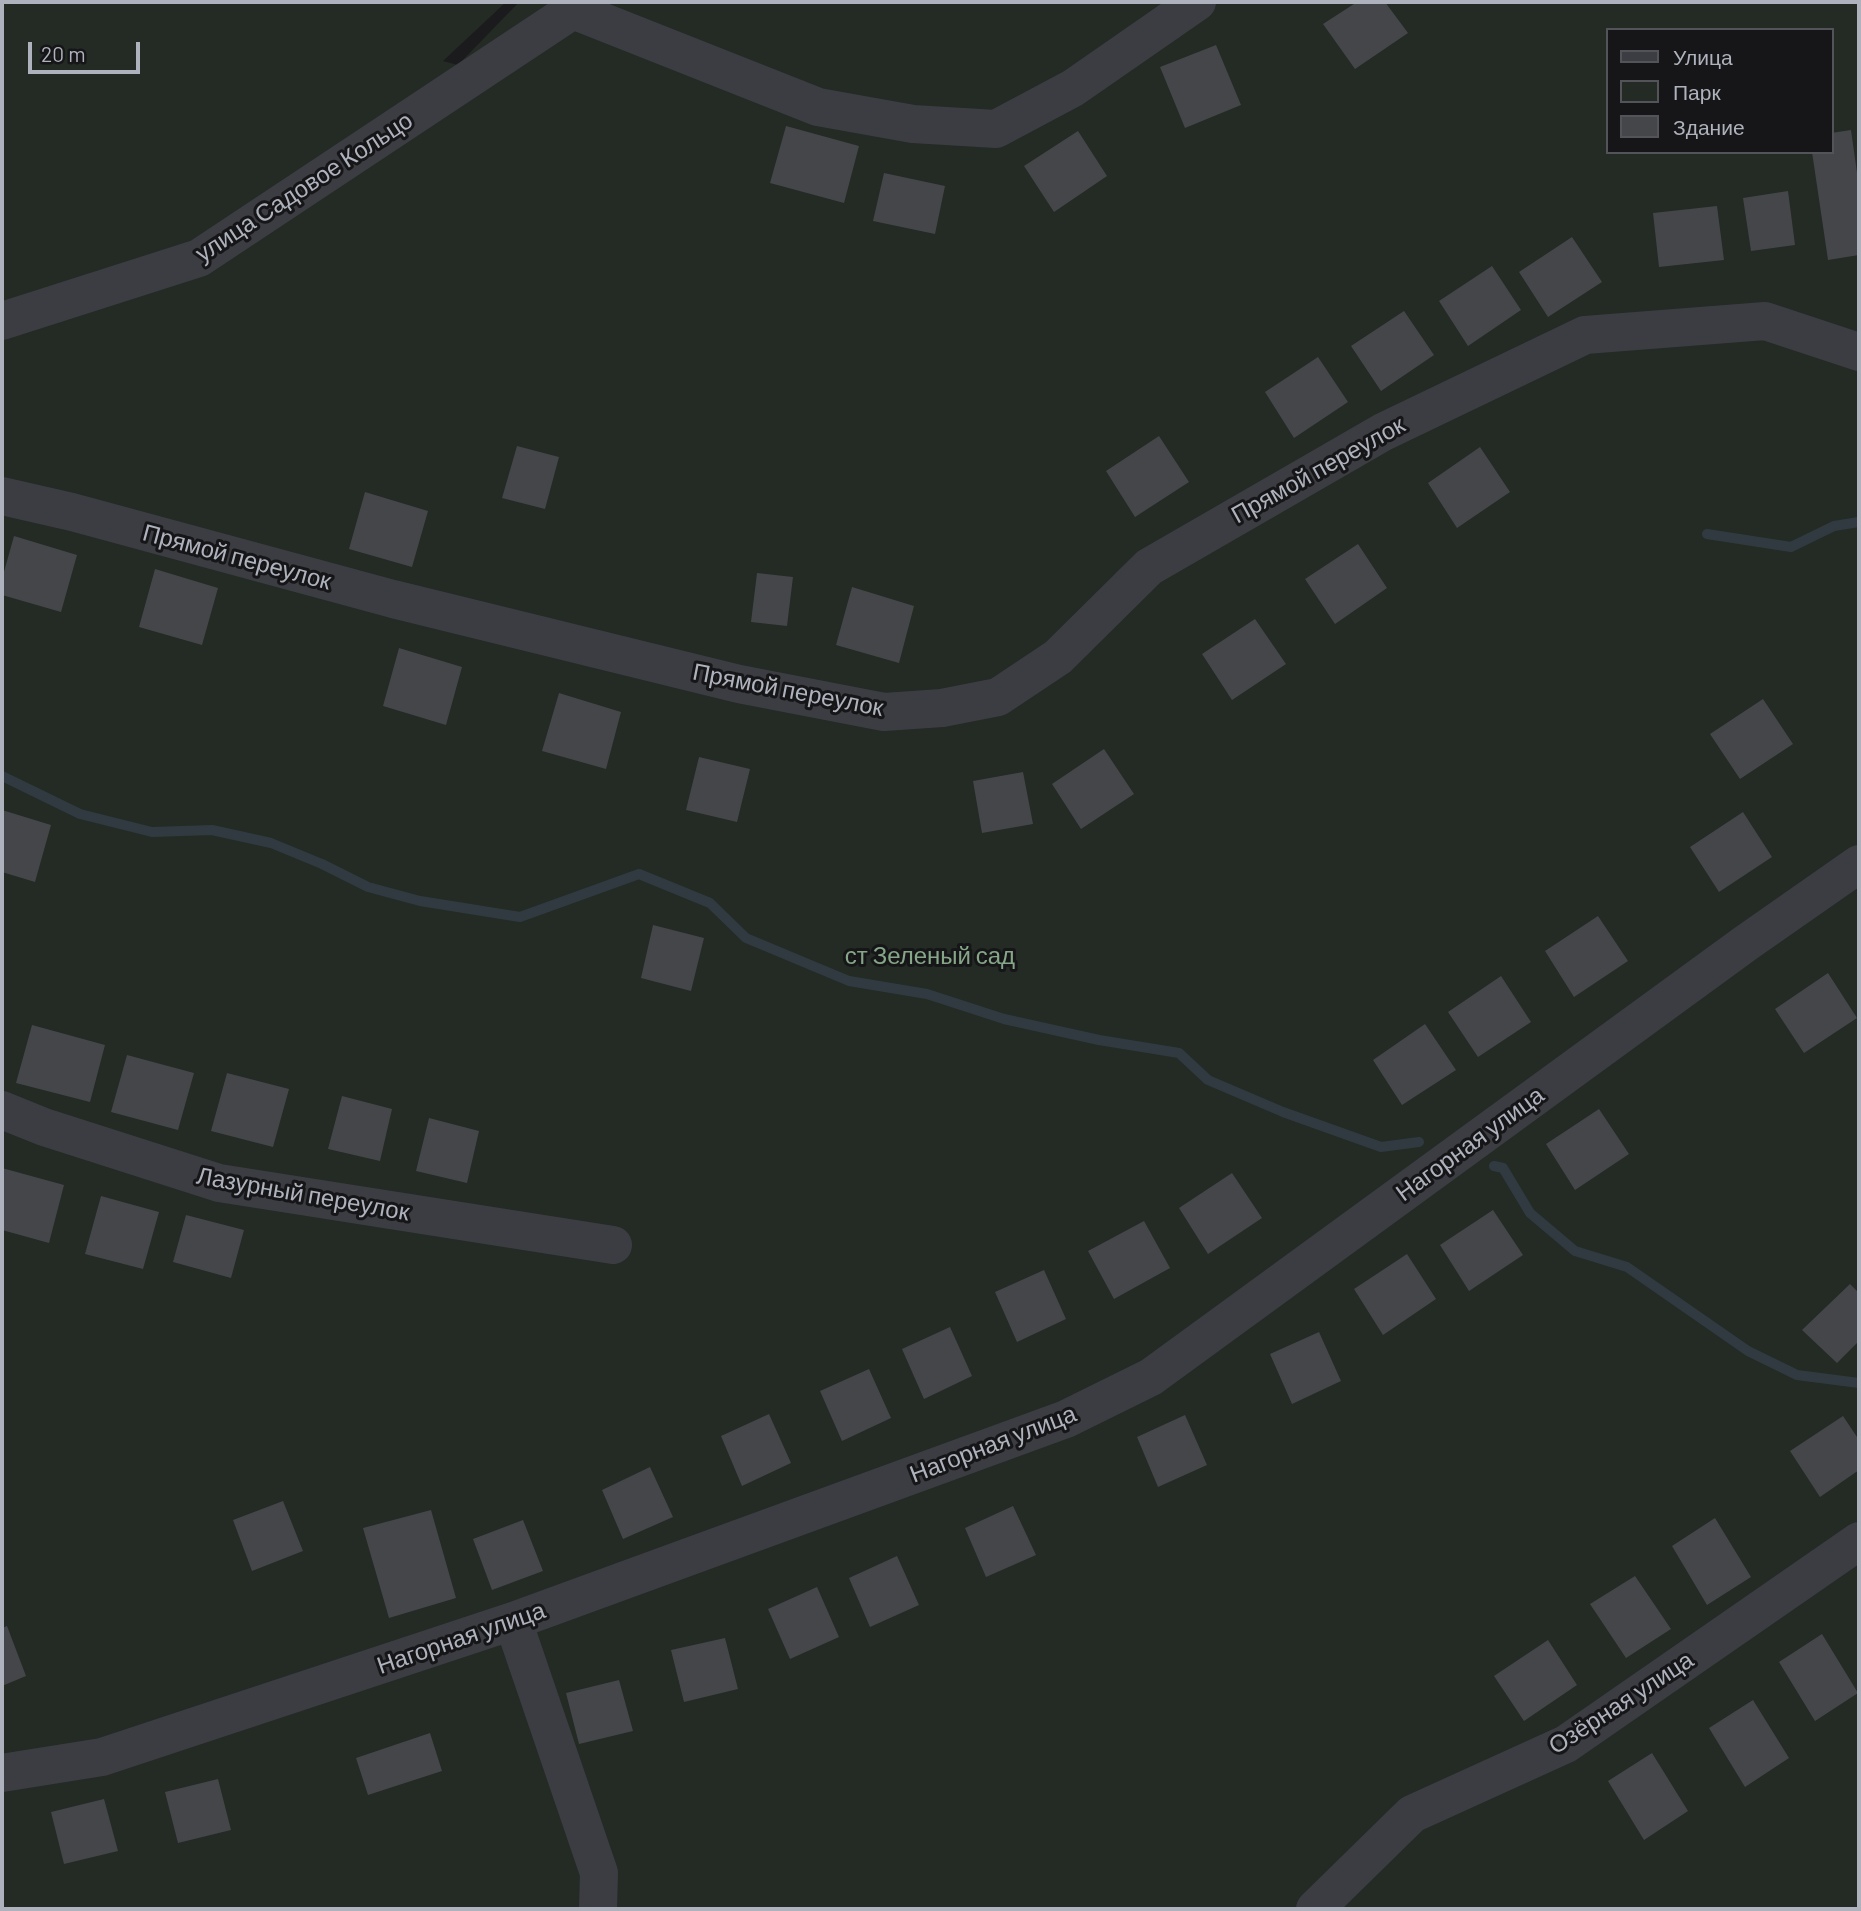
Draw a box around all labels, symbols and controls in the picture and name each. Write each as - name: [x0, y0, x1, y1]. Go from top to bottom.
- scale bar: [32, 28, 144, 72]
- legend: [1605, 28, 1833, 154]
- text: 20 m: [41, 41, 86, 66]
- text: Улица: [1673, 44, 1733, 69]
- text: Парк: [1673, 79, 1721, 104]
- street label: улица Садовое Кольцо: [190, 106, 418, 268]
- text: Здание: [1673, 114, 1745, 139]
- street label: Прямой переулок: [1226, 410, 1410, 530]
- street label: Прямой переулок: [140, 518, 334, 596]
- street label: Прямой переулок: [690, 657, 886, 723]
- park label: ст Зеленый сад: [845, 942, 1015, 970]
- street label: Нагорная улица: [1390, 1081, 1550, 1207]
- street label: Лазурный переулок: [194, 1161, 412, 1227]
- street label: Нагорная улица: [906, 1399, 1080, 1489]
- street label: Нагорная улица: [373, 1596, 549, 1680]
- street label: Озёрная улица: [1543, 1646, 1699, 1760]

